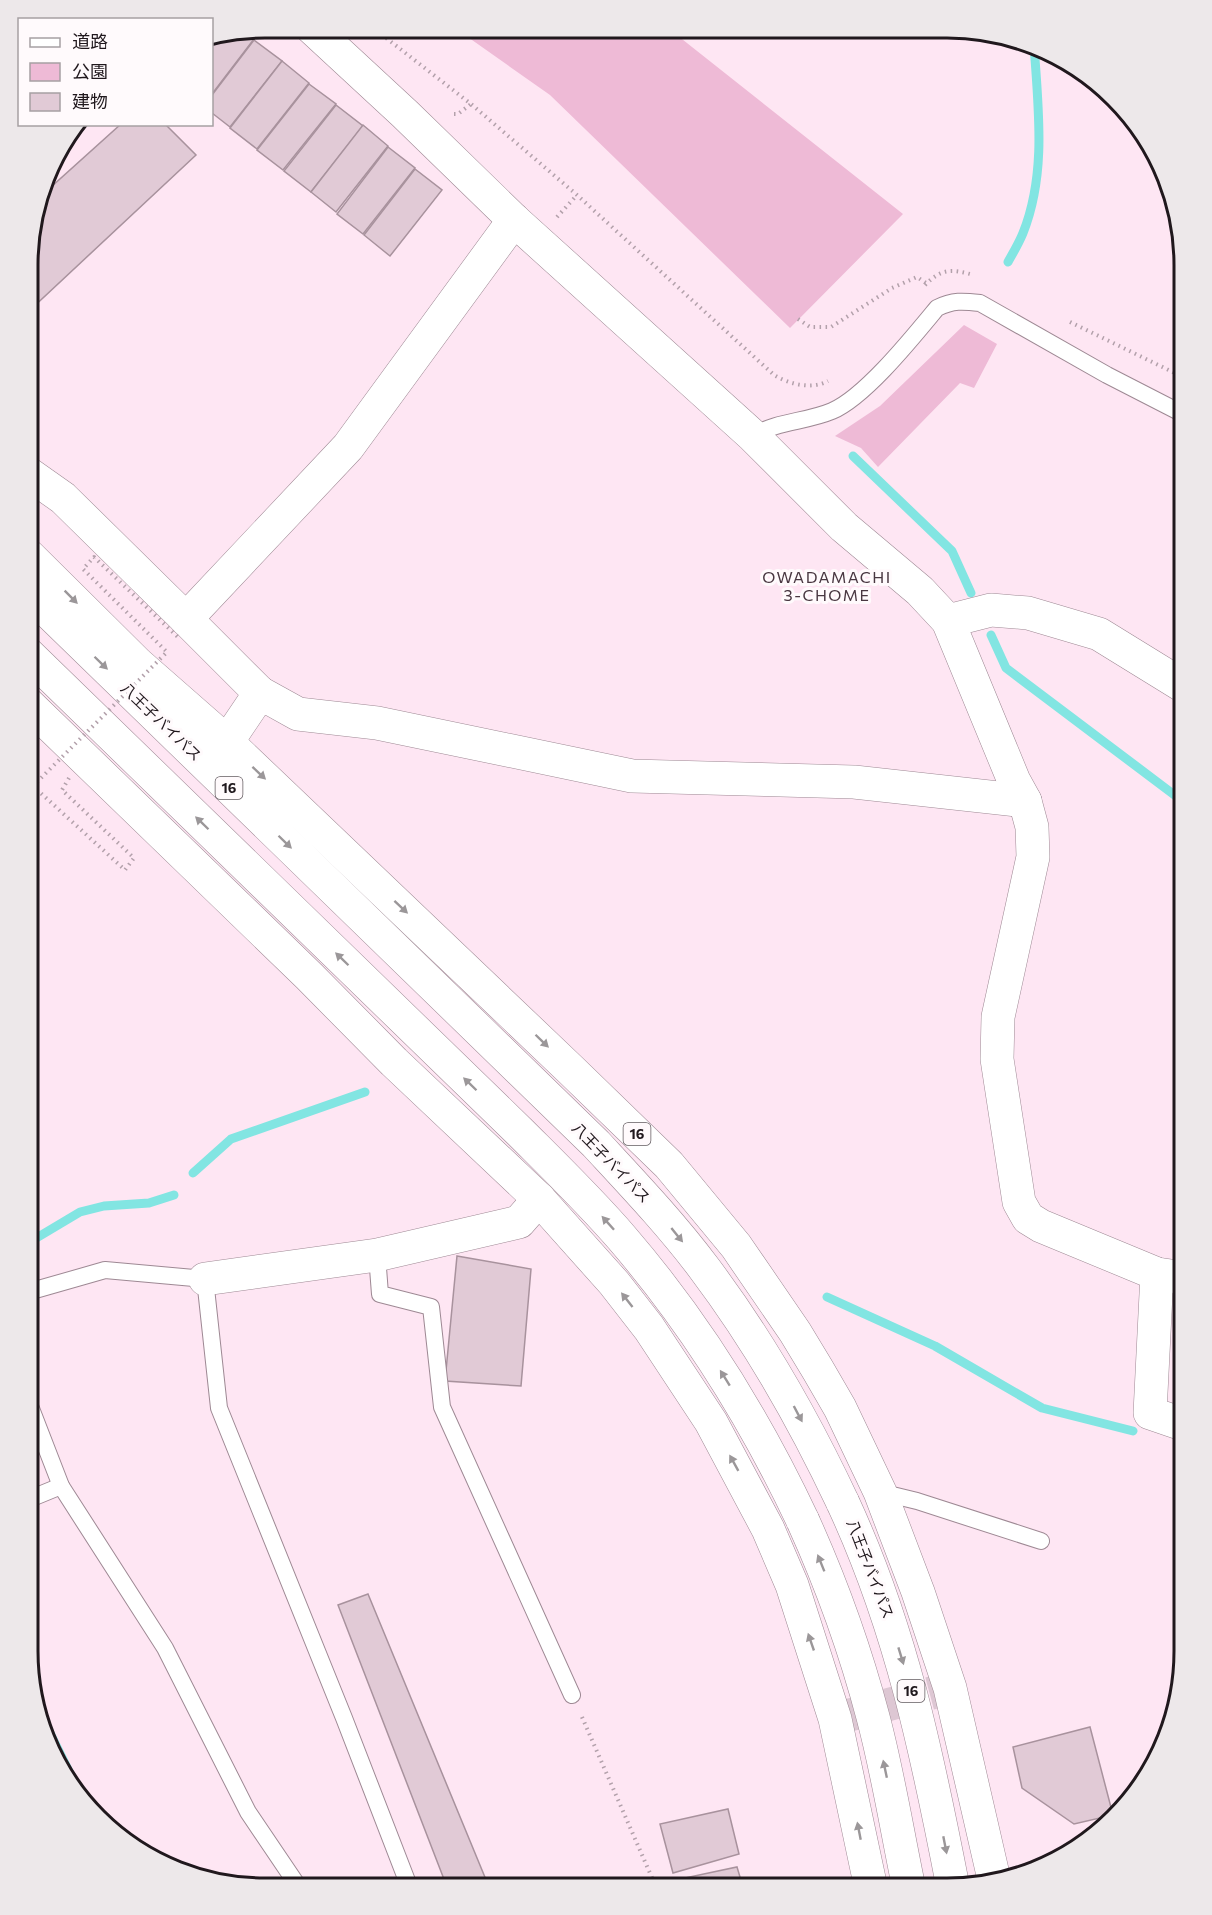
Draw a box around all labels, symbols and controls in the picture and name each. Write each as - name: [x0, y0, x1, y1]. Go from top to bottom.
- legend: [18, 18, 213, 126]
- text: 道路: [72, 30, 108, 52]
- text: 公園: [72, 60, 108, 82]
- text: 建物: [72, 90, 108, 112]
- district label: OWADAMACHI 3-CHOME: [762, 567, 892, 604]
- one-way arrow: [63, 590, 78, 604]
- one-way arrow: [93, 655, 107, 669]
- street label: 八王子バイパス: [118, 678, 206, 764]
- one-way arrow: [252, 766, 267, 780]
- road number: 16: [216, 777, 242, 799]
- one-way arrow: [196, 817, 210, 831]
- one-way arrow: [278, 835, 292, 849]
- one-way arrow: [394, 900, 409, 914]
- one-way arrow: [335, 953, 349, 967]
- one-way arrow: [535, 1034, 549, 1048]
- one-way arrow: [464, 1078, 478, 1092]
- street label: 八王子バイパス: [569, 1118, 655, 1206]
- road number: 16: [624, 1123, 650, 1145]
- one-way arrow: [601, 1215, 615, 1230]
- one-way arrow: [670, 1227, 683, 1242]
- one-way arrow: [621, 1292, 634, 1308]
- one-way arrow: [720, 1370, 731, 1386]
- one-way arrow: [793, 1405, 803, 1422]
- one-way arrow: [729, 1454, 739, 1471]
- street label: 八王子バイパス: [844, 1517, 898, 1621]
- one-way arrow: [816, 1553, 826, 1571]
- one-way arrow: [806, 1633, 816, 1651]
- one-way arrow: [897, 1647, 906, 1665]
- road number: 16: [898, 1680, 924, 1702]
- one-way arrow: [880, 1759, 889, 1778]
- one-way arrow: [854, 1821, 863, 1840]
- one-way arrow: [941, 1836, 950, 1855]

